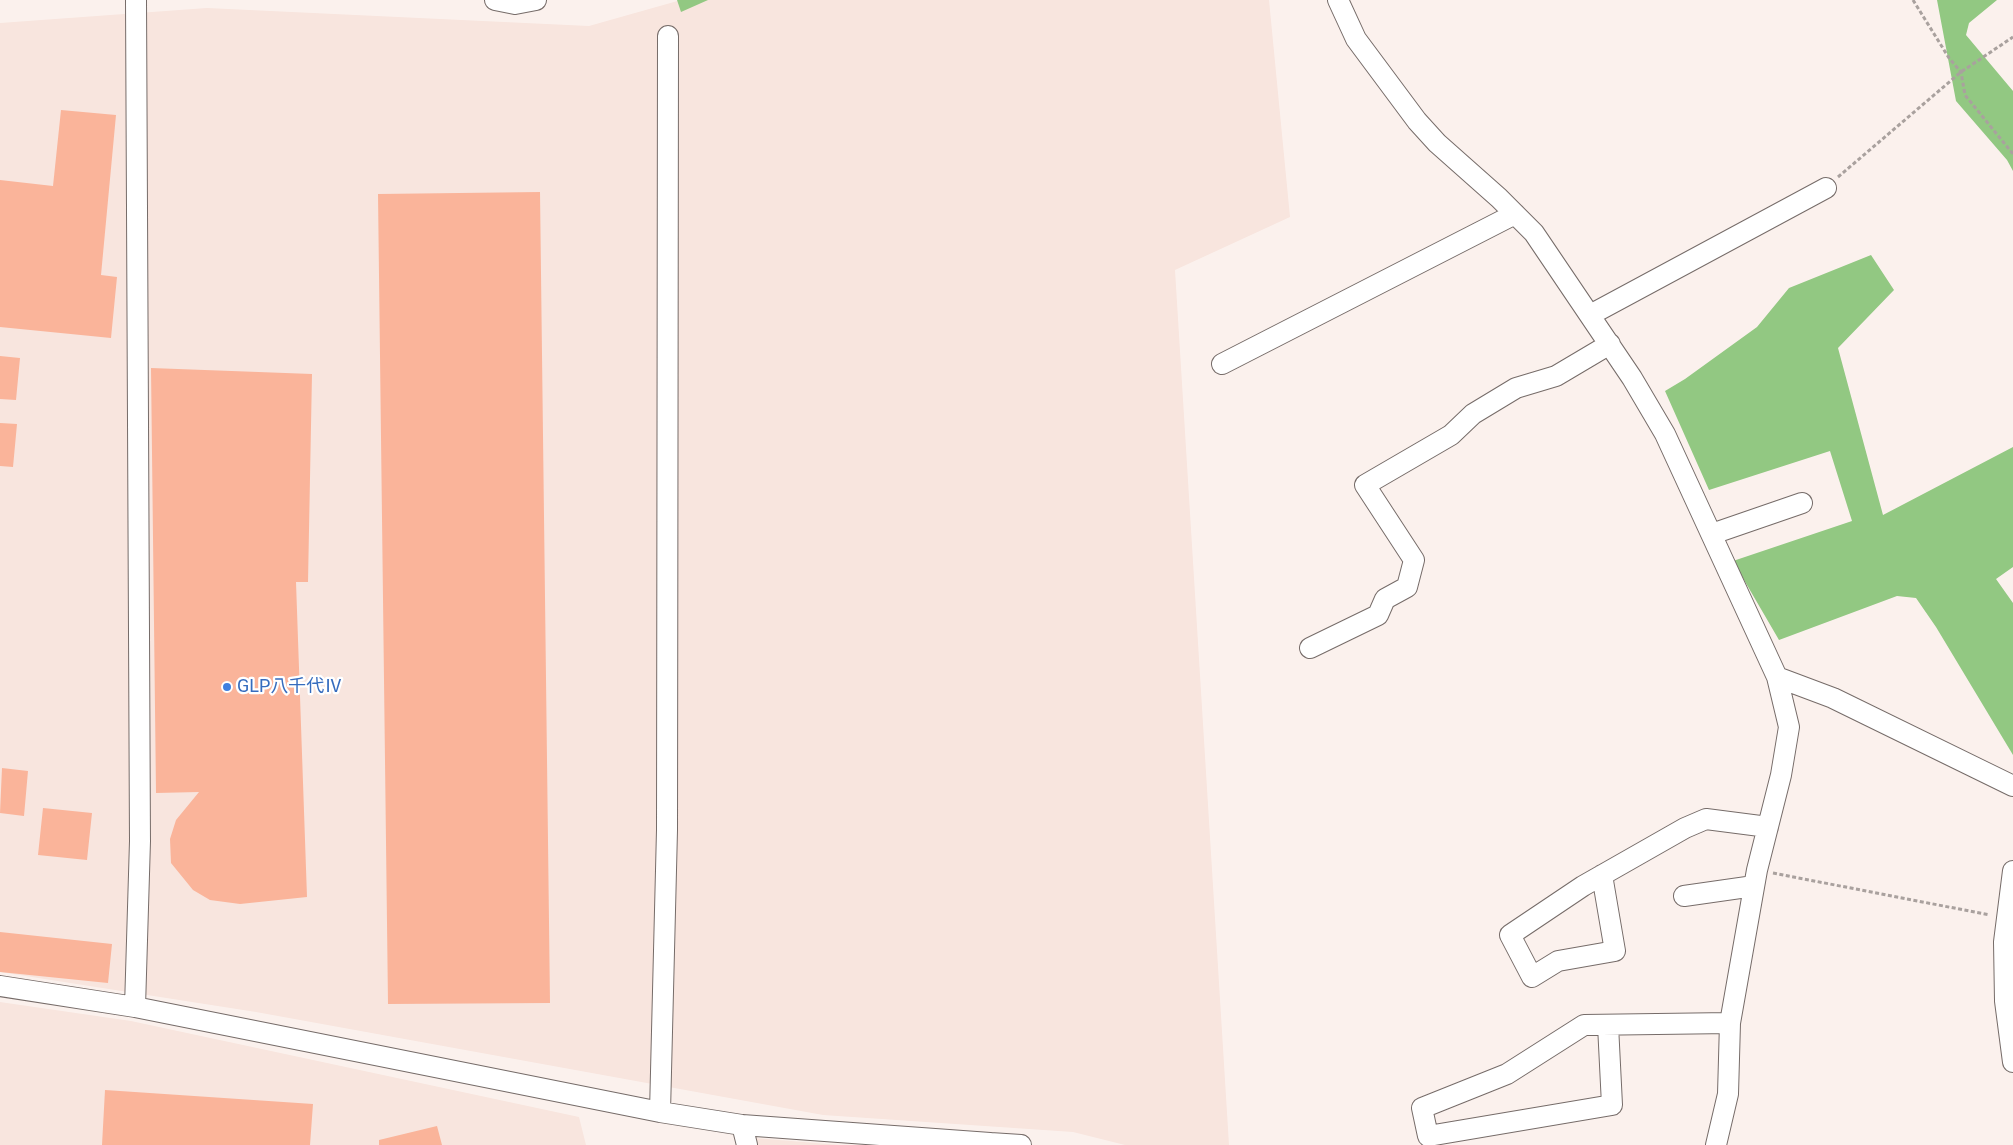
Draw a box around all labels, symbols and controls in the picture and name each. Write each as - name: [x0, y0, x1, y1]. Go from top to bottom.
- place label: GLP八千代Ⅳ: [237, 676, 342, 698]
- marker: GLP八千代Ⅳ: [221, 681, 233, 693]

